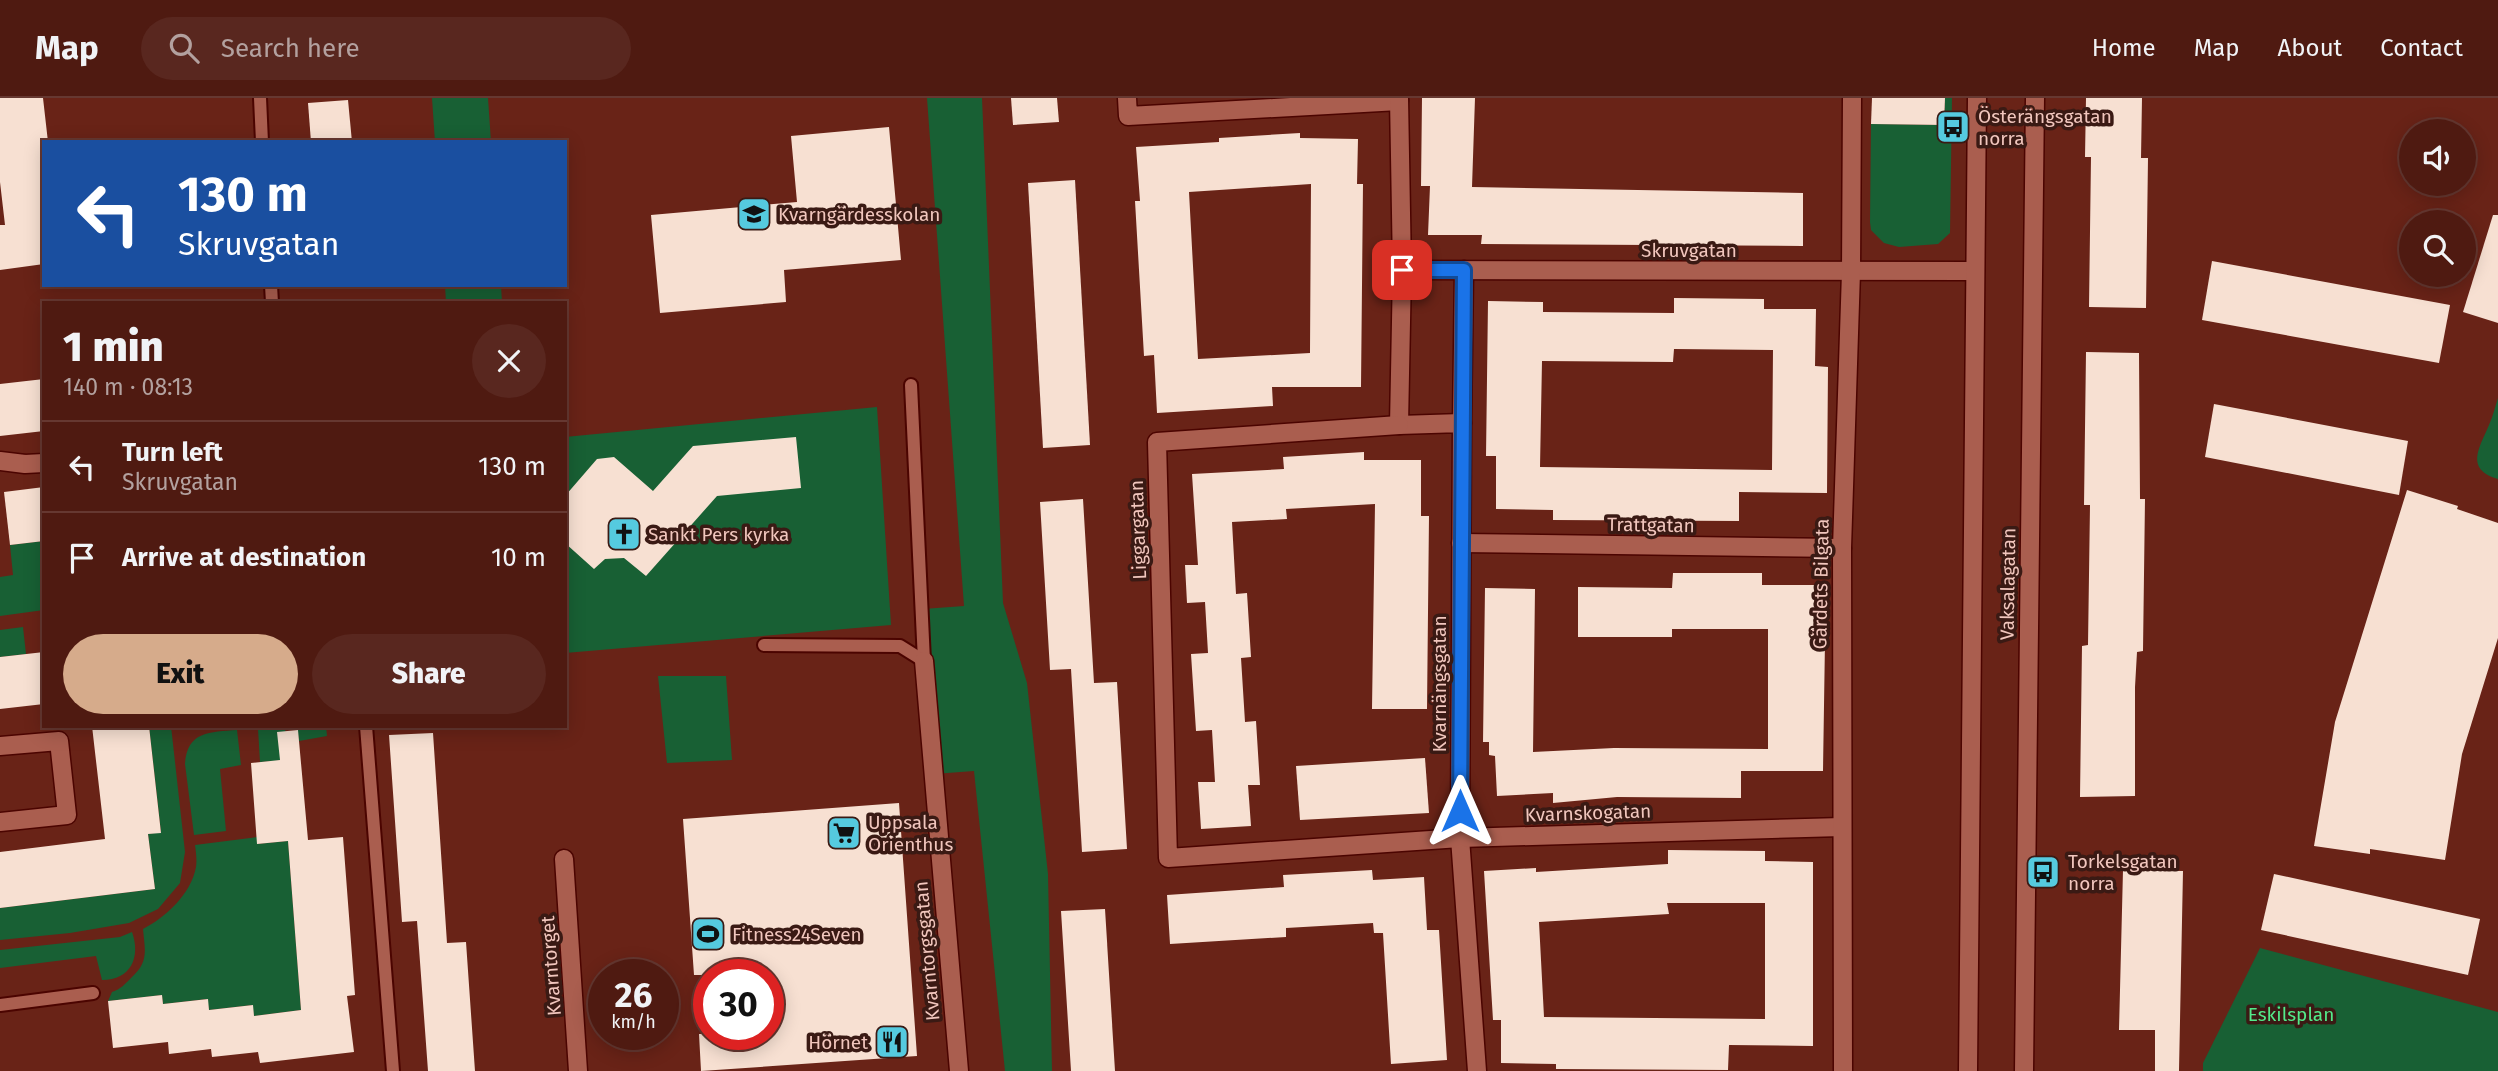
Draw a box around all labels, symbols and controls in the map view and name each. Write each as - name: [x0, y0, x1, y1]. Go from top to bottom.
- search box: [141, 17, 631, 80]
- text: Map: [35, 28, 99, 68]
- icon: search: [165, 29, 203, 67]
- text: Search here: [221, 33, 360, 64]
- text: Home: [2092, 34, 2156, 62]
- text: Map: [2194, 34, 2240, 62]
- text: About: [2278, 34, 2342, 62]
- text: Contact: [2380, 34, 2463, 62]
- place label: Österängsgatan norra: [1978, 105, 2112, 150]
- bus stop icon: Österängsgatan norra: [1934, 108, 1972, 146]
- map controls: [2399, 119, 2476, 287]
- button: sound: [2399, 119, 2476, 196]
- text: 130 m: [178, 165, 308, 224]
- icon: left: [63, 168, 154, 259]
- school or university icon: Kvarngärdesskolan: [735, 195, 773, 233]
- place label: Kvarngärdesskolan: [778, 203, 940, 226]
- button: search: [2399, 210, 2476, 287]
- text: Skruvgatan: [178, 225, 339, 263]
- street label: Skruvgatan: [1641, 239, 1737, 262]
- pin: [1372, 240, 1432, 300]
- icon: arrive: [1383, 251, 1421, 289]
- text: 1 min: [63, 322, 164, 372]
- button: close: [472, 324, 546, 398]
- text: 140 m · 08:13: [63, 373, 193, 401]
- text: Turn left: [122, 437, 223, 468]
- icon: left: [63, 448, 101, 486]
- text: 130 m: [478, 451, 546, 482]
- text: Skruvgatan: [122, 468, 238, 496]
- street label: Liggargatan: [1125, 480, 1151, 580]
- street label: Trattgatan: [1607, 513, 1695, 537]
- church icon: Sankt Pers kyrka: [605, 515, 643, 553]
- street label: Gärdets Bilgata: [1808, 518, 1834, 650]
- place label: Sankt Pers kyrka: [648, 523, 789, 546]
- street label: Vaksalagatan: [1996, 528, 2020, 640]
- icon: arrive: [63, 539, 101, 577]
- text: Arrive at destination: [122, 542, 366, 573]
- text: 10 m: [491, 542, 546, 573]
- street label: Kvarnängsgatan: [1428, 615, 1451, 753]
- button: Exit: [63, 634, 298, 714]
- button: Share: [312, 634, 546, 714]
- position arrow: [1423, 774, 1497, 848]
- street label: Kvarnskogatan: [1524, 799, 1652, 827]
- place label: Uppsala Orienthus: [868, 811, 953, 856]
- supermarket icon: Uppsala Orienthus: [825, 814, 863, 852]
- place label: Torkelsgatan norra: [2068, 850, 2178, 895]
- bus stop icon: Torkelsgatan norra: [2024, 853, 2062, 891]
- street label: Kvarntorgsgatan: [909, 880, 945, 1022]
- street label: Kvarntorget: [536, 915, 566, 1017]
- sports icon: Fitness24Seven: [689, 915, 727, 953]
- place label: Fitness24Seven: [732, 923, 862, 946]
- speed limit sign: 30: [693, 959, 784, 1050]
- text: 26: [615, 974, 652, 1016]
- park label: Eskilsplan: [2248, 1003, 2334, 1026]
- text: km/h: [611, 1011, 656, 1033]
- restaurant icon: Hörnet: [873, 1023, 911, 1061]
- place label: Hörnet: [808, 1031, 868, 1054]

